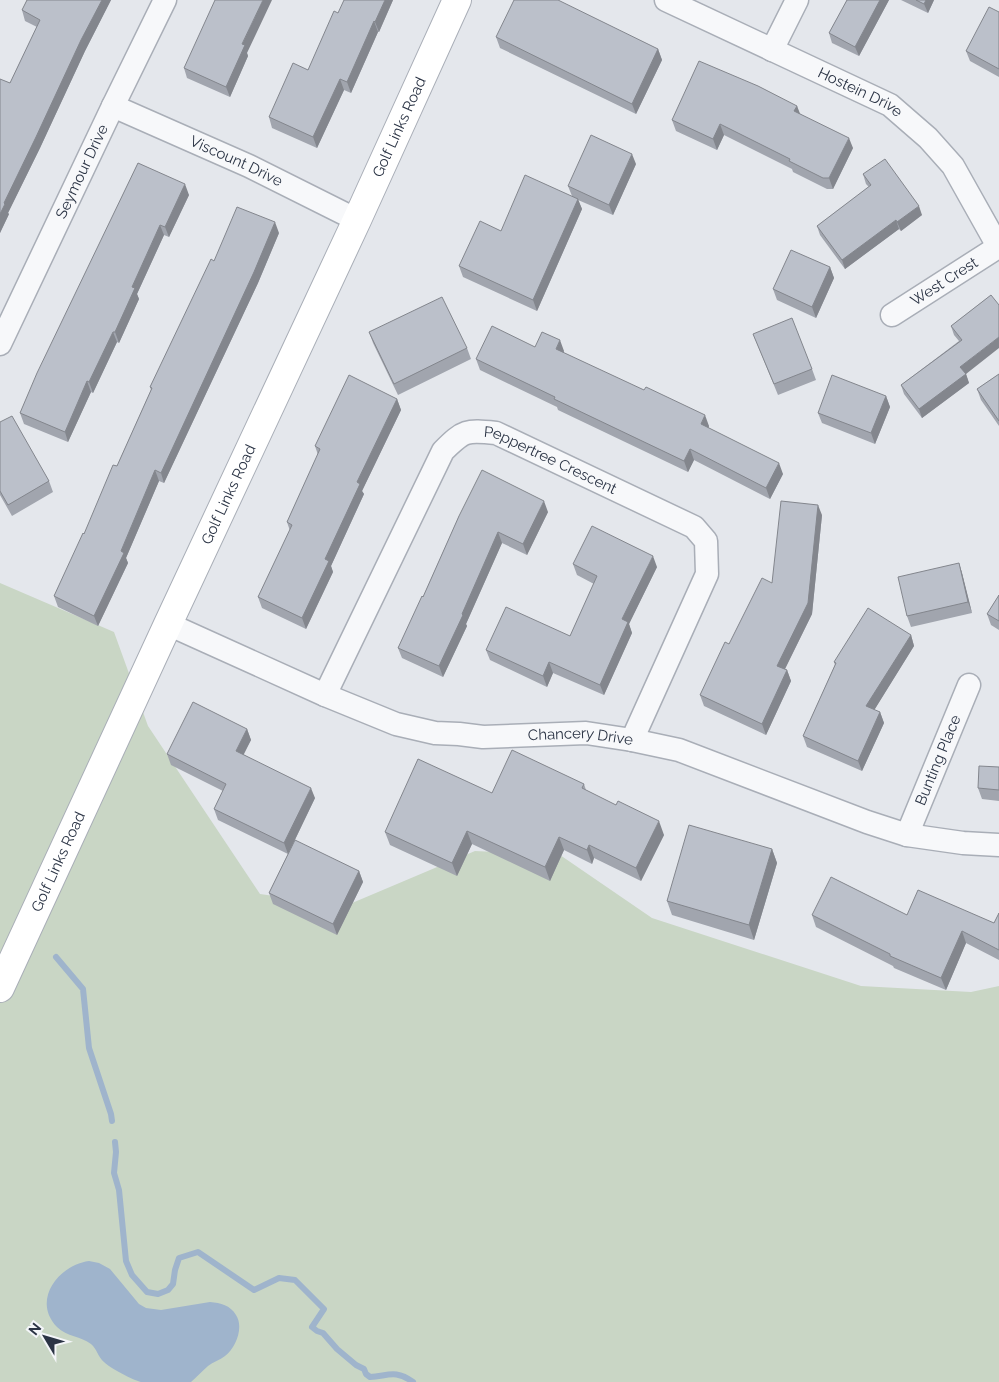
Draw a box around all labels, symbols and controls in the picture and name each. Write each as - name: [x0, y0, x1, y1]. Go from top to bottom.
- street label: Hostein Drive: [815, 63, 907, 121]
- street label: Golf Links Road: [369, 74, 430, 180]
- street label: Seymour Drive: [52, 121, 112, 221]
- street label: Viscount Drive: [187, 132, 286, 190]
- street label: West Crest: [907, 253, 981, 310]
- street label: Peppertree Crescent: [483, 423, 620, 498]
- street label: Golf Links Road: [198, 442, 260, 547]
- street label: Bunting Place: [911, 712, 965, 808]
- street label: Chancery Drive: [528, 724, 634, 749]
- street label: Golf Links Road: [27, 809, 89, 915]
- north arrow: [20, 1312, 70, 1362]
- text: N: [25, 1320, 44, 1338]

